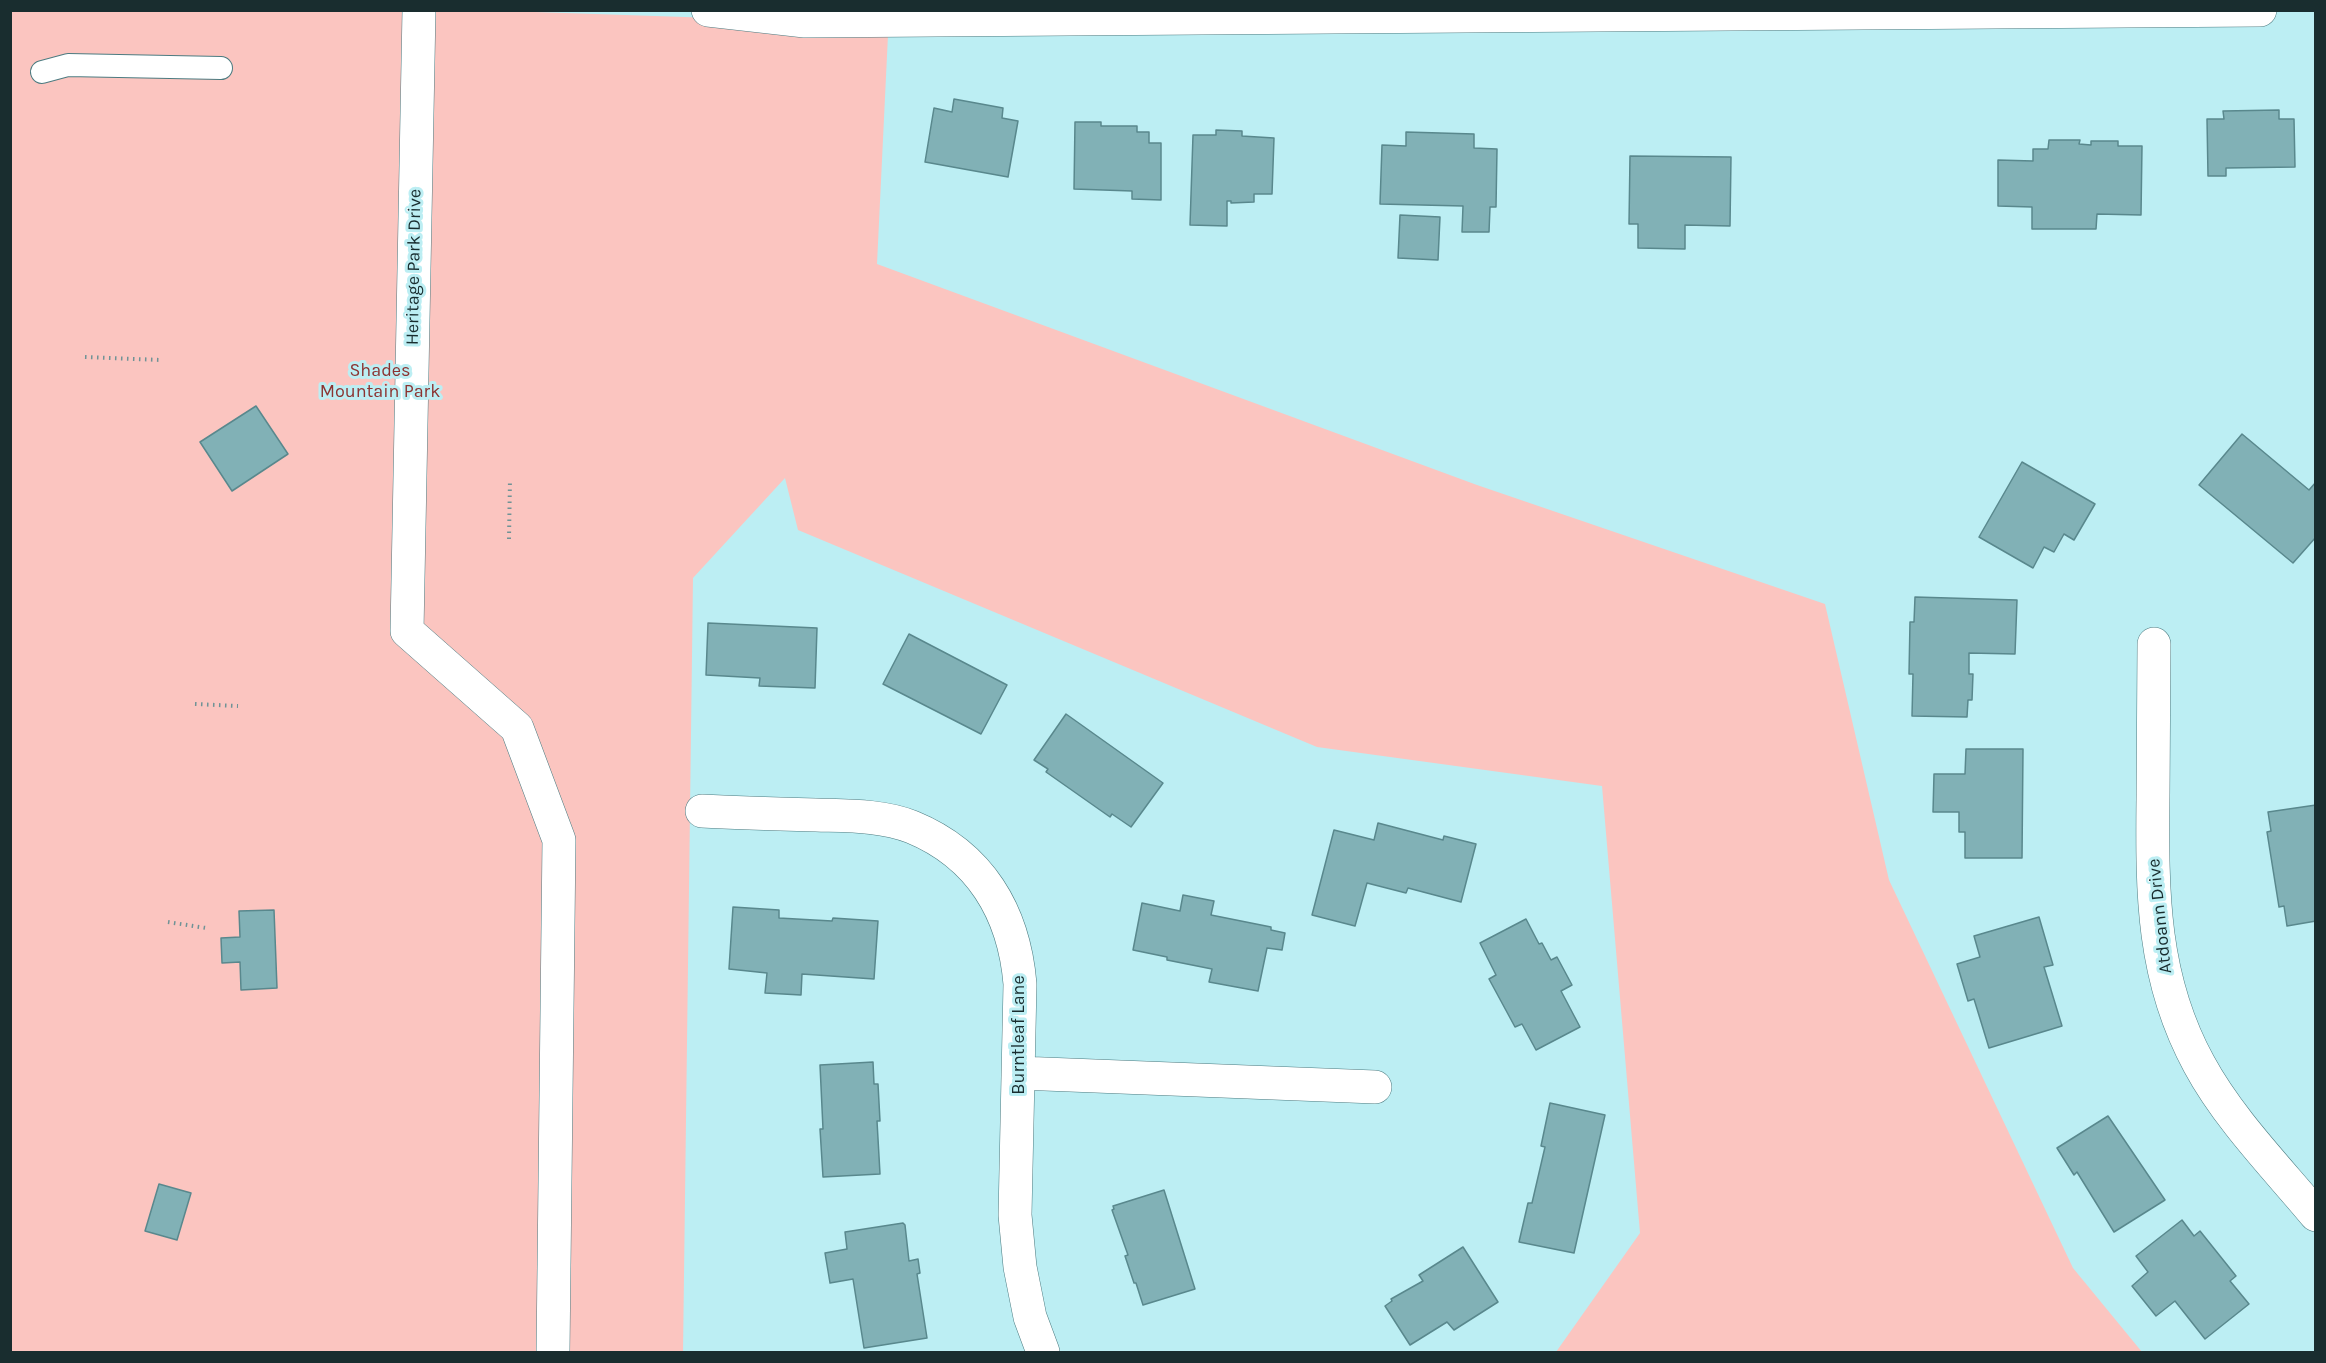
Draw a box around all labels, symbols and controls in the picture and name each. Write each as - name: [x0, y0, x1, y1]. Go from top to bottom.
- street label: Heritage Park Drive: [402, 189, 426, 345]
- park label: Shades Mountain Park: [320, 360, 440, 403]
- street label: Atdoann Drive: [2143, 857, 2177, 975]
- street label: Burntleaf Lane: [1008, 975, 1030, 1095]

